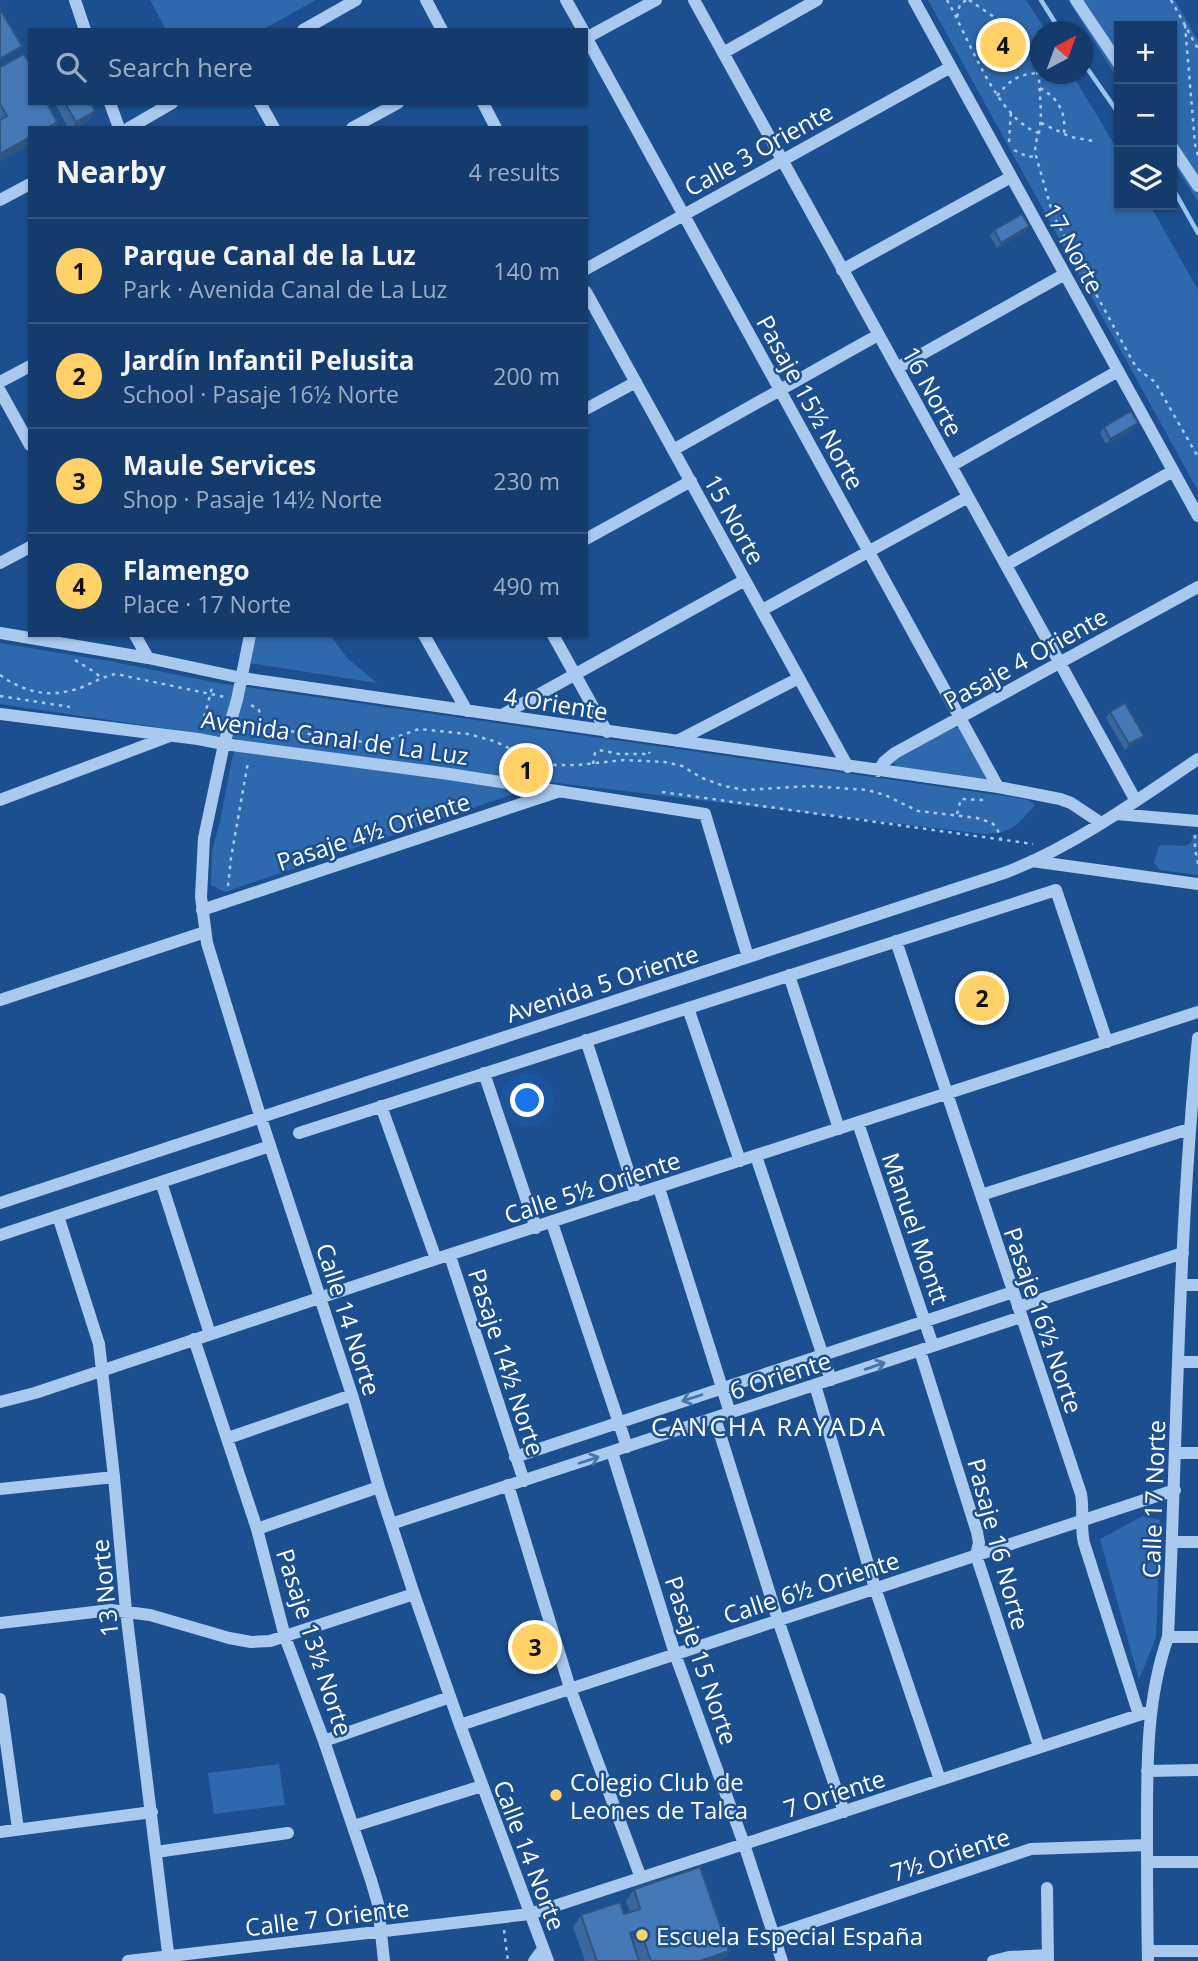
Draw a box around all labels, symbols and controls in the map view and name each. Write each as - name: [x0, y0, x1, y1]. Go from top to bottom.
- pin: 4: [980, 19, 1026, 71]
- north arrow: [1030, 21, 1093, 84]
- map controls: [1114, 21, 1177, 210]
- button: +: [1114, 21, 1177, 84]
- search box: [28, 28, 588, 105]
- icon: search: [52, 48, 90, 86]
- text: Search here: [108, 49, 253, 85]
- button: −: [1114, 84, 1177, 147]
- street label: Calle 3 Oriente: [678, 95, 838, 203]
- button: layers: [1114, 147, 1177, 210]
- text: Nearby: [56, 151, 166, 192]
- text: 4 results: [469, 156, 560, 188]
- street label: 17 Norte: [1036, 197, 1112, 299]
- text: Parque Canal de la Luz: [123, 237, 416, 273]
- text: 1: [72, 255, 86, 287]
- text: 140 m: [493, 255, 560, 287]
- text: Park · Avenida Canal de La Luz: [123, 273, 447, 305]
- street label: Pasaje 15½ Norte: [749, 309, 873, 495]
- street label: 16 Norte: [895, 340, 971, 442]
- text: Jardín Infantil Pelusita: [123, 342, 414, 378]
- text: 2: [72, 360, 86, 392]
- text: 200 m: [493, 360, 560, 392]
- text: School · Pasaje 16½ Norte: [123, 378, 399, 410]
- text: Maule Services: [123, 447, 316, 483]
- text: 3: [72, 465, 86, 497]
- text: 230 m: [493, 465, 560, 497]
- street label: 15 Norte: [697, 468, 773, 570]
- text: Shop · Pasaje 14½ Norte: [123, 483, 382, 515]
- text: Flamengo: [123, 552, 250, 588]
- text: 4: [72, 570, 86, 602]
- text: 490 m: [493, 570, 560, 602]
- text: Place · 17 Norte: [123, 588, 291, 620]
- street label: Pasaje 4 Oriente: [937, 599, 1113, 717]
- street label: 4 Oriente: [502, 679, 610, 727]
- street label: Avenida Canal de La Luz: [199, 702, 471, 772]
- pin: 1: [503, 744, 549, 796]
- street label: Pasaje 4½ Oriente: [272, 784, 474, 878]
- street label: Avenida 5 Oriente: [502, 936, 702, 1030]
- pin: 2: [959, 972, 1005, 1024]
- your location: [510, 1083, 544, 1117]
- street label: Calle 5½ Oriente: [500, 1143, 684, 1231]
- street label: Manuel Montt: [875, 1148, 957, 1308]
- street label: Pasaje 16½ Norte: [997, 1223, 1091, 1417]
- street label: Calle 14 Norte: [309, 1239, 389, 1399]
- street label: Pasaje 14½ Norte: [461, 1264, 553, 1460]
- street label: 6 Oriente: [725, 1343, 835, 1407]
- one-way arrow: [863, 1359, 885, 1371]
- one-way arrow: [681, 1392, 703, 1405]
- district label: CANCHA RAYADA: [651, 1408, 887, 1444]
- street label: Calle 17 Norte: [1134, 1419, 1172, 1579]
- one-way arrow: [577, 1452, 599, 1465]
- street label: Pasaje 16 Norte: [960, 1455, 1038, 1633]
- street label: 13 Norte: [82, 1538, 126, 1638]
- street label: Calle 6½ Oriente: [719, 1543, 903, 1631]
- street label: Pasaje 13½ Norte: [269, 1544, 361, 1740]
- street label: Pasaje 15 Norte: [658, 1571, 746, 1749]
- pin: 3: [512, 1621, 558, 1673]
- street label: 7 Oriente: [779, 1761, 889, 1825]
- place label: Colegio Club de Leones de Talca: [570, 1765, 748, 1826]
- street label: Calle 14 Norte: [486, 1775, 574, 1935]
- marker: Colegio Club de Leones de Talca: [548, 1787, 564, 1803]
- street label: 7½ Oriente: [886, 1819, 1014, 1889]
- street label: Calle 7 Oriente: [243, 1891, 411, 1943]
- place label: Escuela Especial España: [656, 1919, 923, 1952]
- marker: Escuela Especial España: [634, 1927, 650, 1943]

